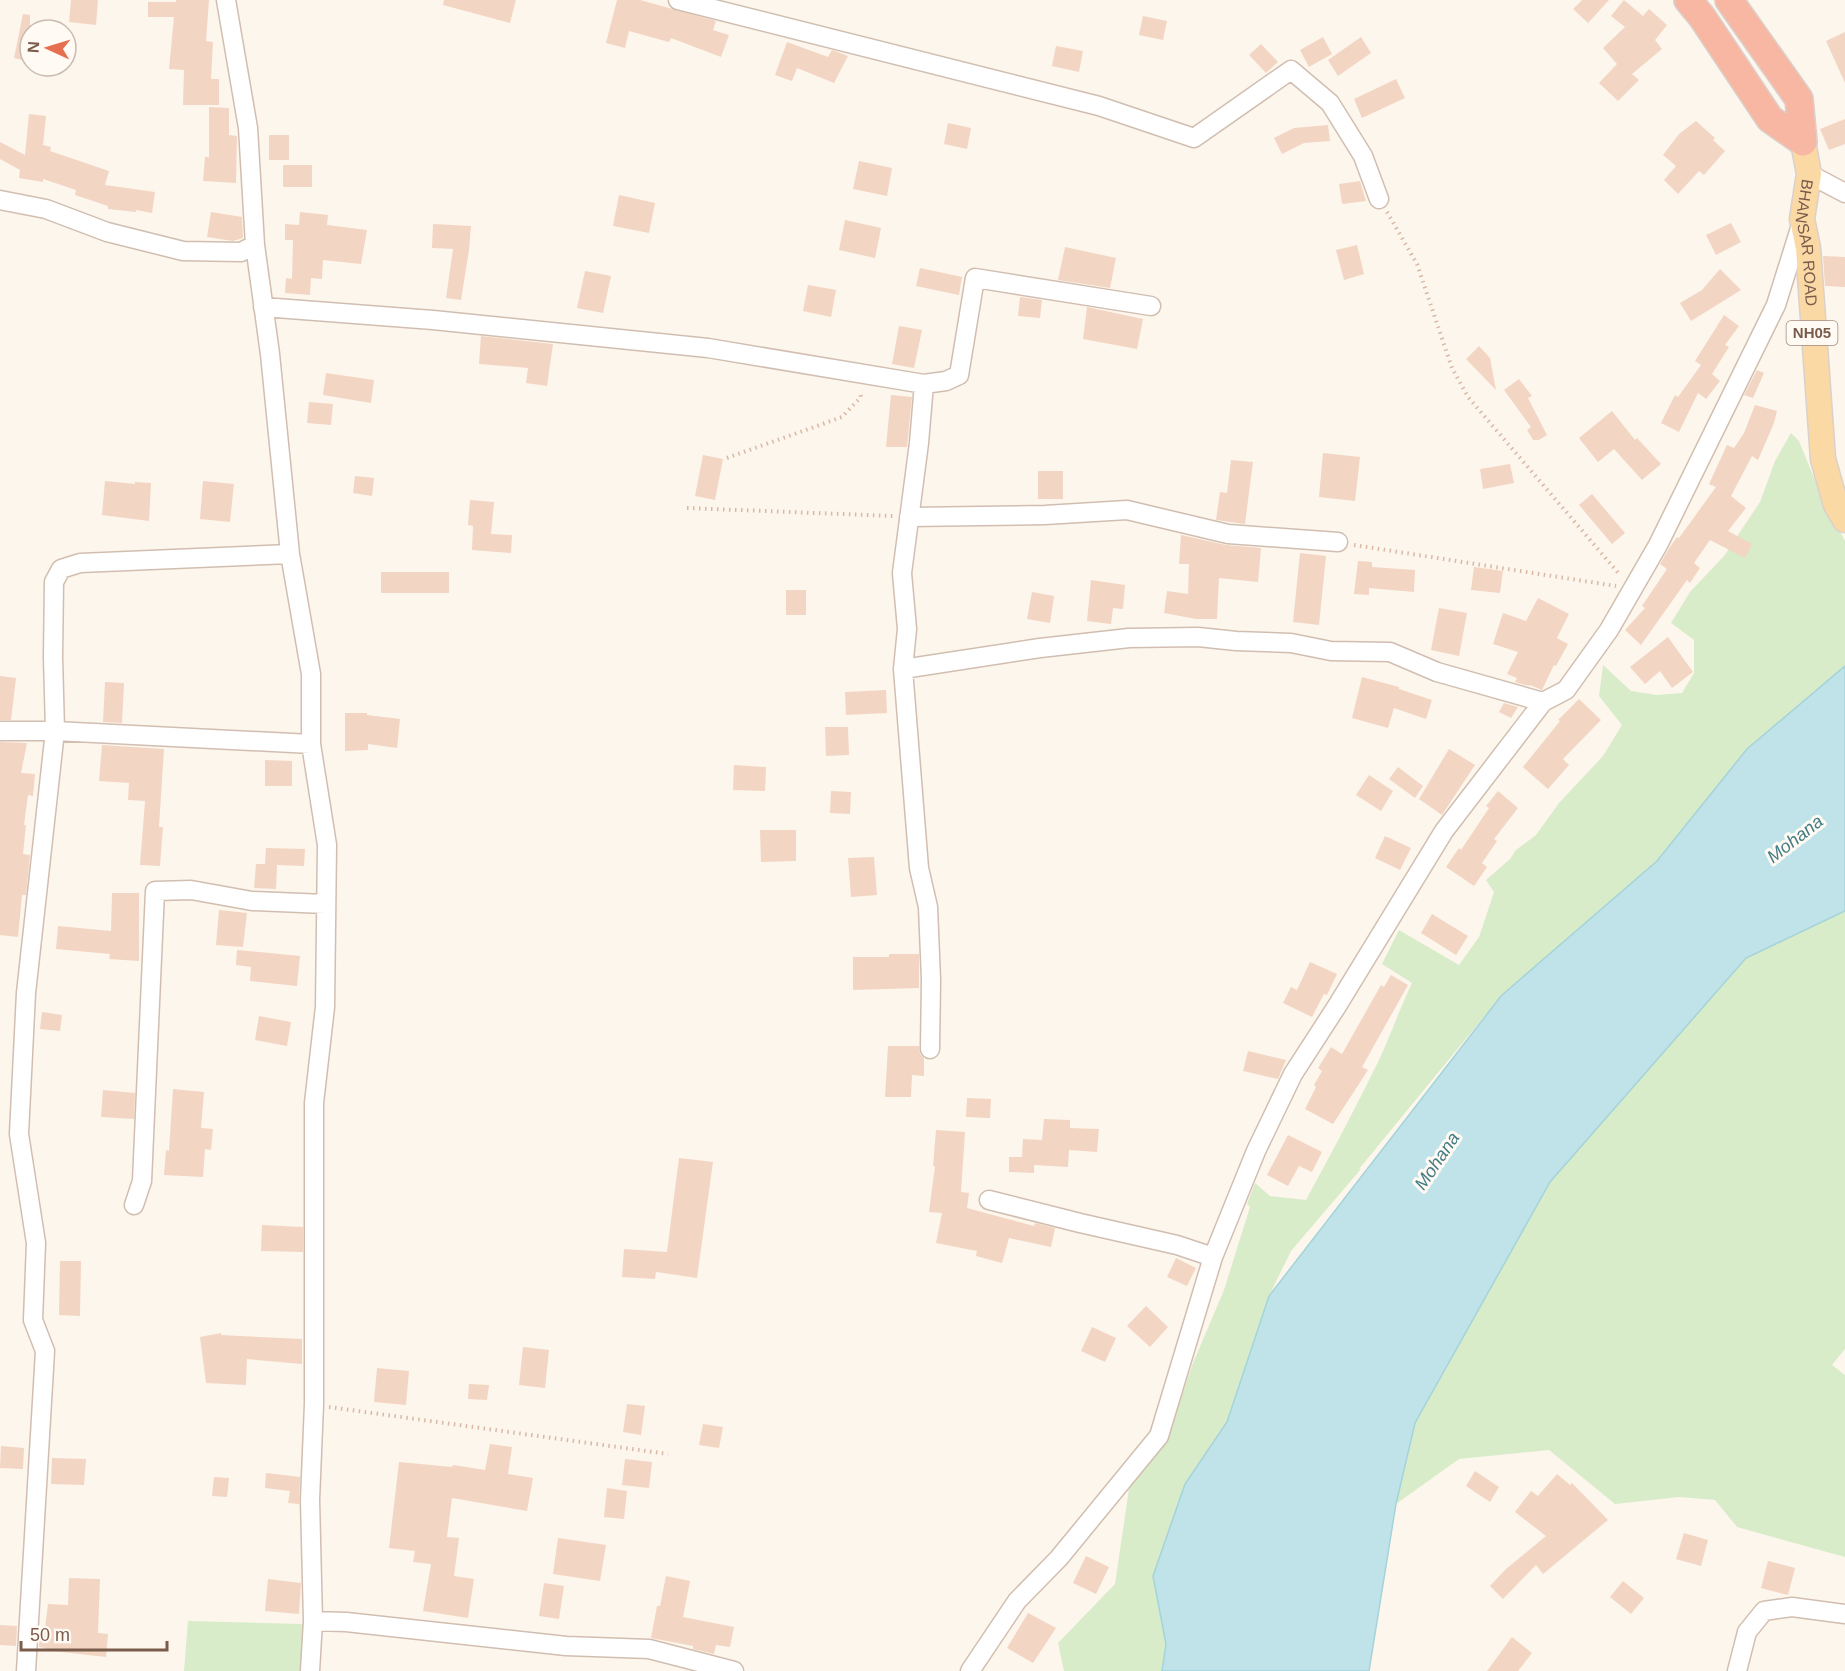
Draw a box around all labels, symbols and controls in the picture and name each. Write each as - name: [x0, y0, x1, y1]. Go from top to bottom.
- north arrow: [18, 18, 78, 78]
- text: N: [25, 41, 42, 53]
- street label: BHANSAR ROAD: [1792, 178, 1820, 307]
- road number: NH05: [1786, 321, 1838, 345]
- water label: Mohana: [1763, 811, 1827, 867]
- water label: Mohana: [1411, 1128, 1463, 1194]
- scale bar: [21, 1614, 166, 1652]
- text: 50 m: [30, 1625, 70, 1645]

